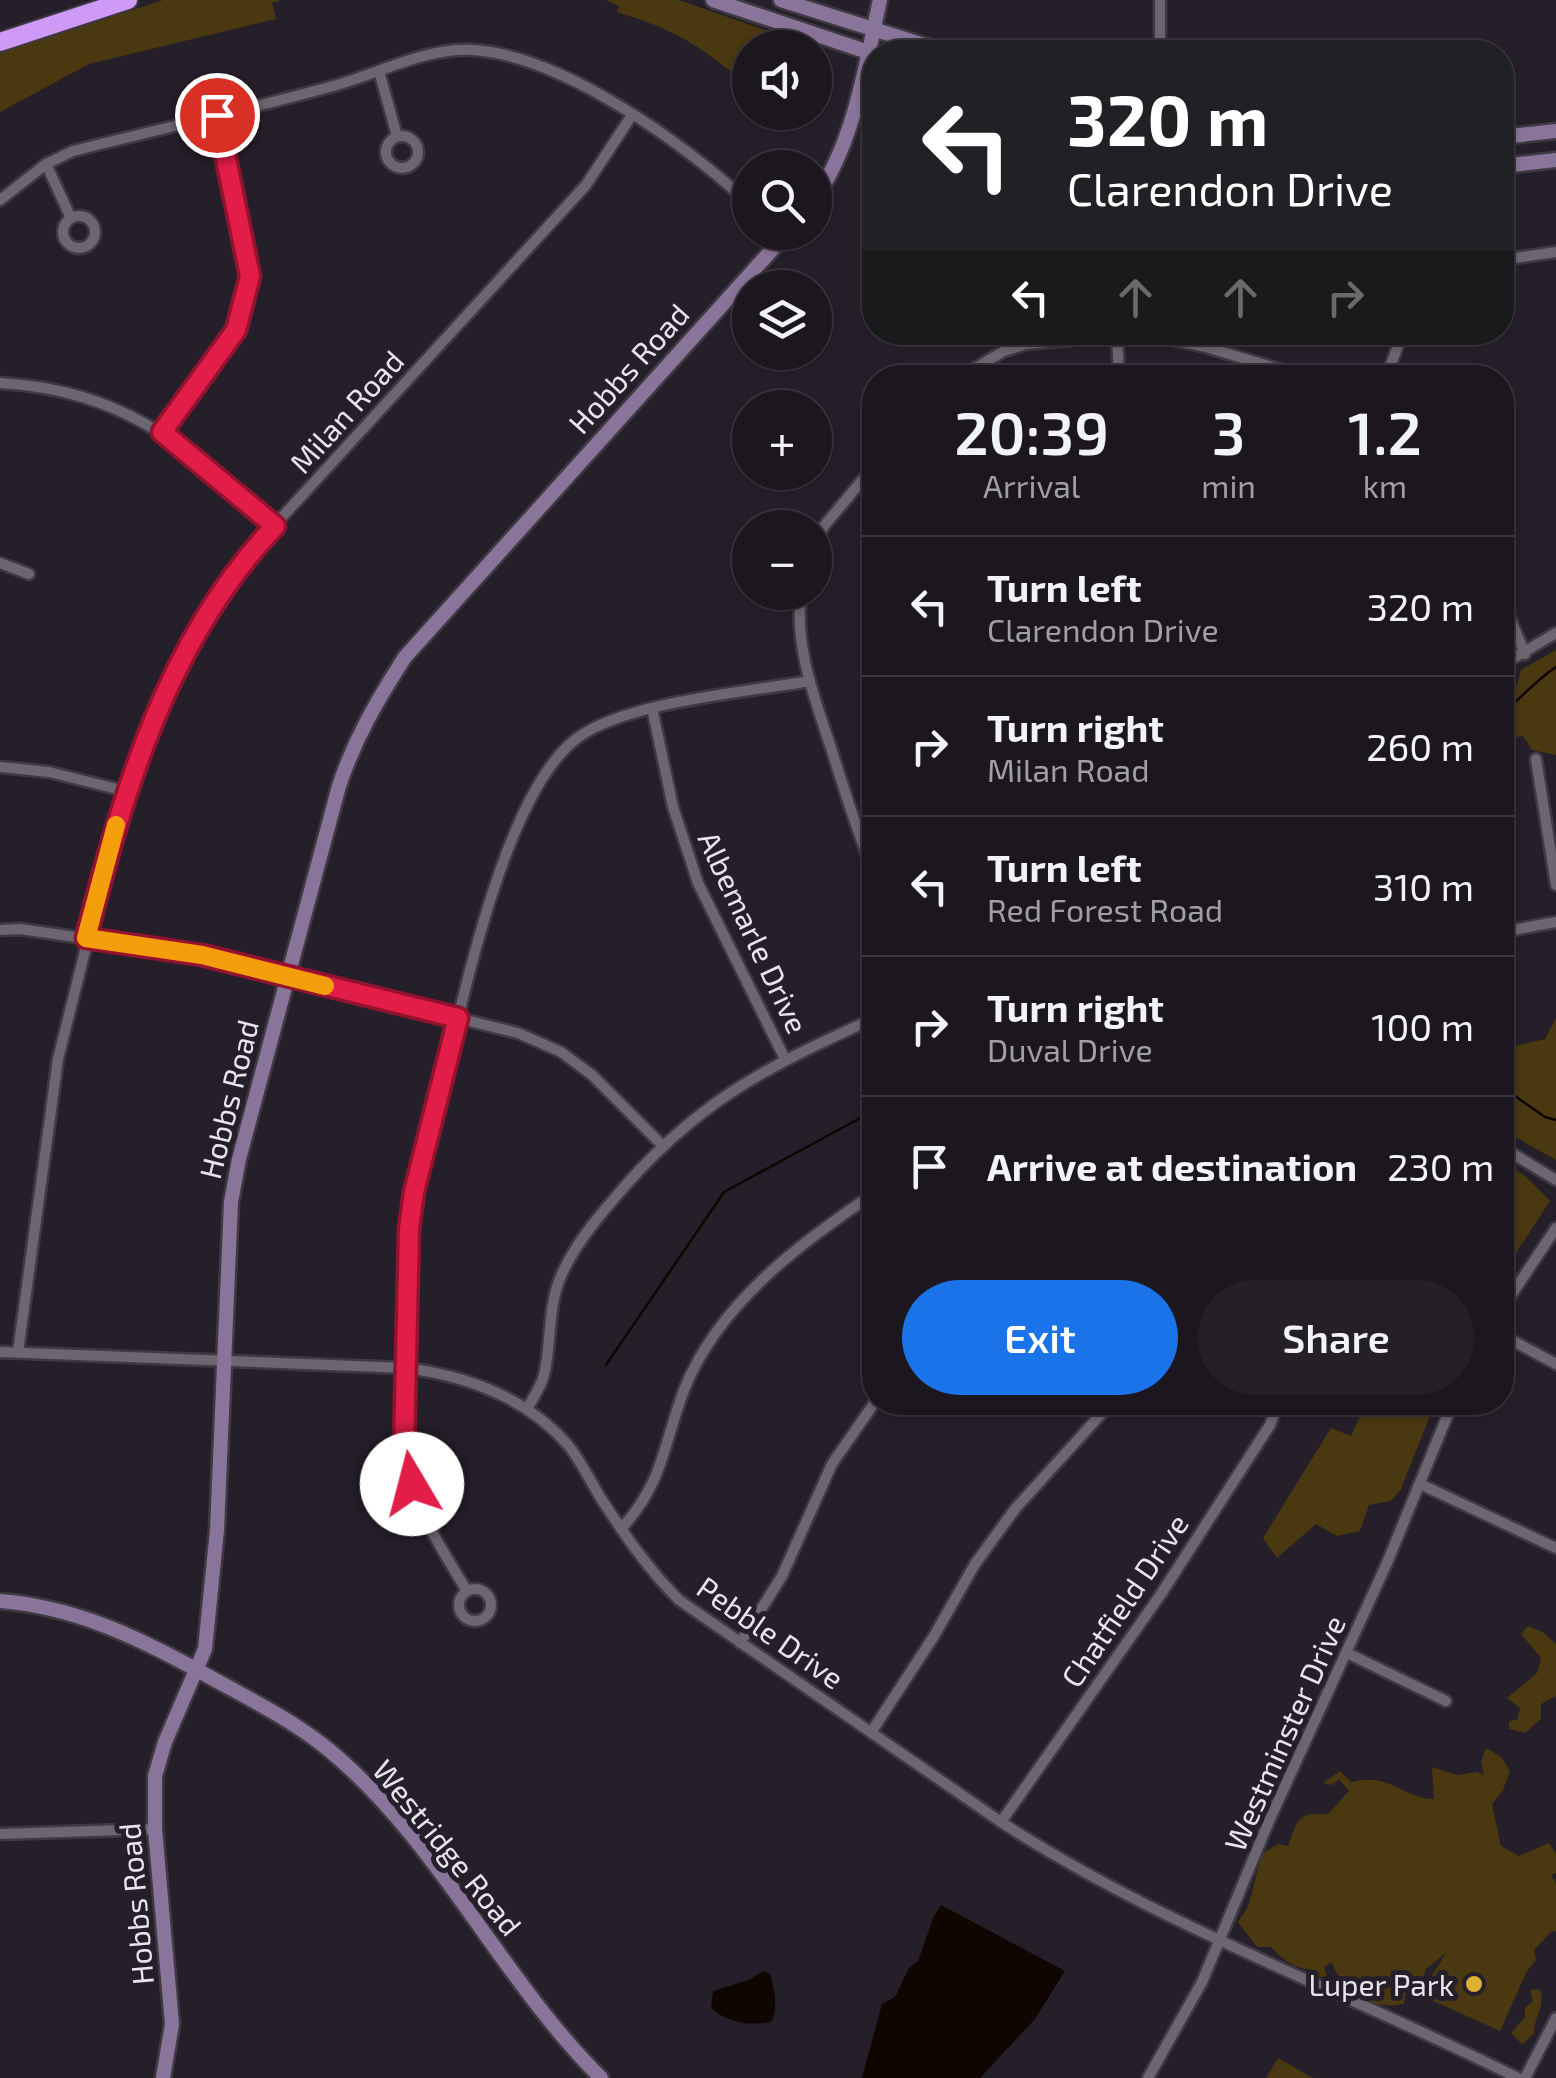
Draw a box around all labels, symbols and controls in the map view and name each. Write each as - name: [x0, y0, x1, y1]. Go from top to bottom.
- map controls: [732, 30, 832, 610]
- button: sound: [732, 30, 832, 130]
- pin: [175, 73, 260, 158]
- text: 320 m: [1067, 76, 1268, 160]
- icon: left: [902, 80, 1032, 210]
- icon: arrive: [190, 88, 245, 143]
- button: search: [732, 150, 832, 250]
- text: Clarendon Drive: [1067, 161, 1393, 215]
- button: layers: [732, 270, 832, 370]
- icon: left: [1003, 270, 1058, 325]
- icon: ahead: [1108, 270, 1163, 325]
- icon: ahead: [1213, 270, 1268, 325]
- icon: right: [1318, 270, 1373, 325]
- street label: Hobbs Road: [560, 296, 696, 440]
- street label: Milan Road: [282, 342, 410, 480]
- button: +: [732, 390, 832, 490]
- text: 20:39: [954, 395, 1109, 467]
- text: 3: [1212, 395, 1246, 467]
- text: 1.2: [1348, 395, 1422, 467]
- text: Arrival: [983, 466, 1080, 504]
- text: min: [1201, 466, 1256, 504]
- text: km: [1363, 466, 1407, 504]
- button: −: [732, 510, 832, 610]
- text: Turn left: [987, 564, 1142, 610]
- icon: left: [902, 579, 957, 634]
- text: 320 m: [1367, 583, 1474, 629]
- text: Clarendon Drive: [987, 610, 1219, 648]
- text: Turn right: [987, 704, 1164, 750]
- icon: right: [902, 719, 957, 774]
- text: 260 m: [1366, 723, 1474, 769]
- text: Milan Road: [987, 750, 1150, 788]
- street label: Albemarle Drive: [692, 825, 816, 1039]
- text: Turn left: [987, 844, 1142, 890]
- icon: left: [902, 859, 957, 914]
- text: 310 m: [1373, 863, 1474, 909]
- text: Red Forest Road: [987, 890, 1223, 928]
- text: Turn right: [987, 984, 1164, 1030]
- icon: right: [902, 999, 957, 1054]
- text: 100 m: [1371, 1003, 1474, 1049]
- street label: Hobbs Road: [191, 1016, 265, 1182]
- text: Duval Drive: [987, 1030, 1153, 1068]
- icon: arrive: [902, 1139, 957, 1194]
- text: Arrive at destination: [987, 1143, 1357, 1189]
- text: 230 m: [1387, 1143, 1494, 1189]
- button: Exit: [902, 1280, 1178, 1395]
- button: Share: [1198, 1280, 1474, 1395]
- position arrow: [360, 1432, 464, 1536]
- street label: Chatfield Drive: [1053, 1507, 1195, 1693]
- street label: Pebble Drive: [691, 1568, 851, 1696]
- street label: Westminster Drive: [1216, 1610, 1352, 1856]
- street label: Westridge Road: [366, 1752, 530, 1942]
- street label: Hobbs Road: [110, 1822, 160, 1986]
- place label: Luper Park: [1309, 1966, 1454, 2002]
- marker: Luper Park: [1463, 1973, 1485, 1995]

